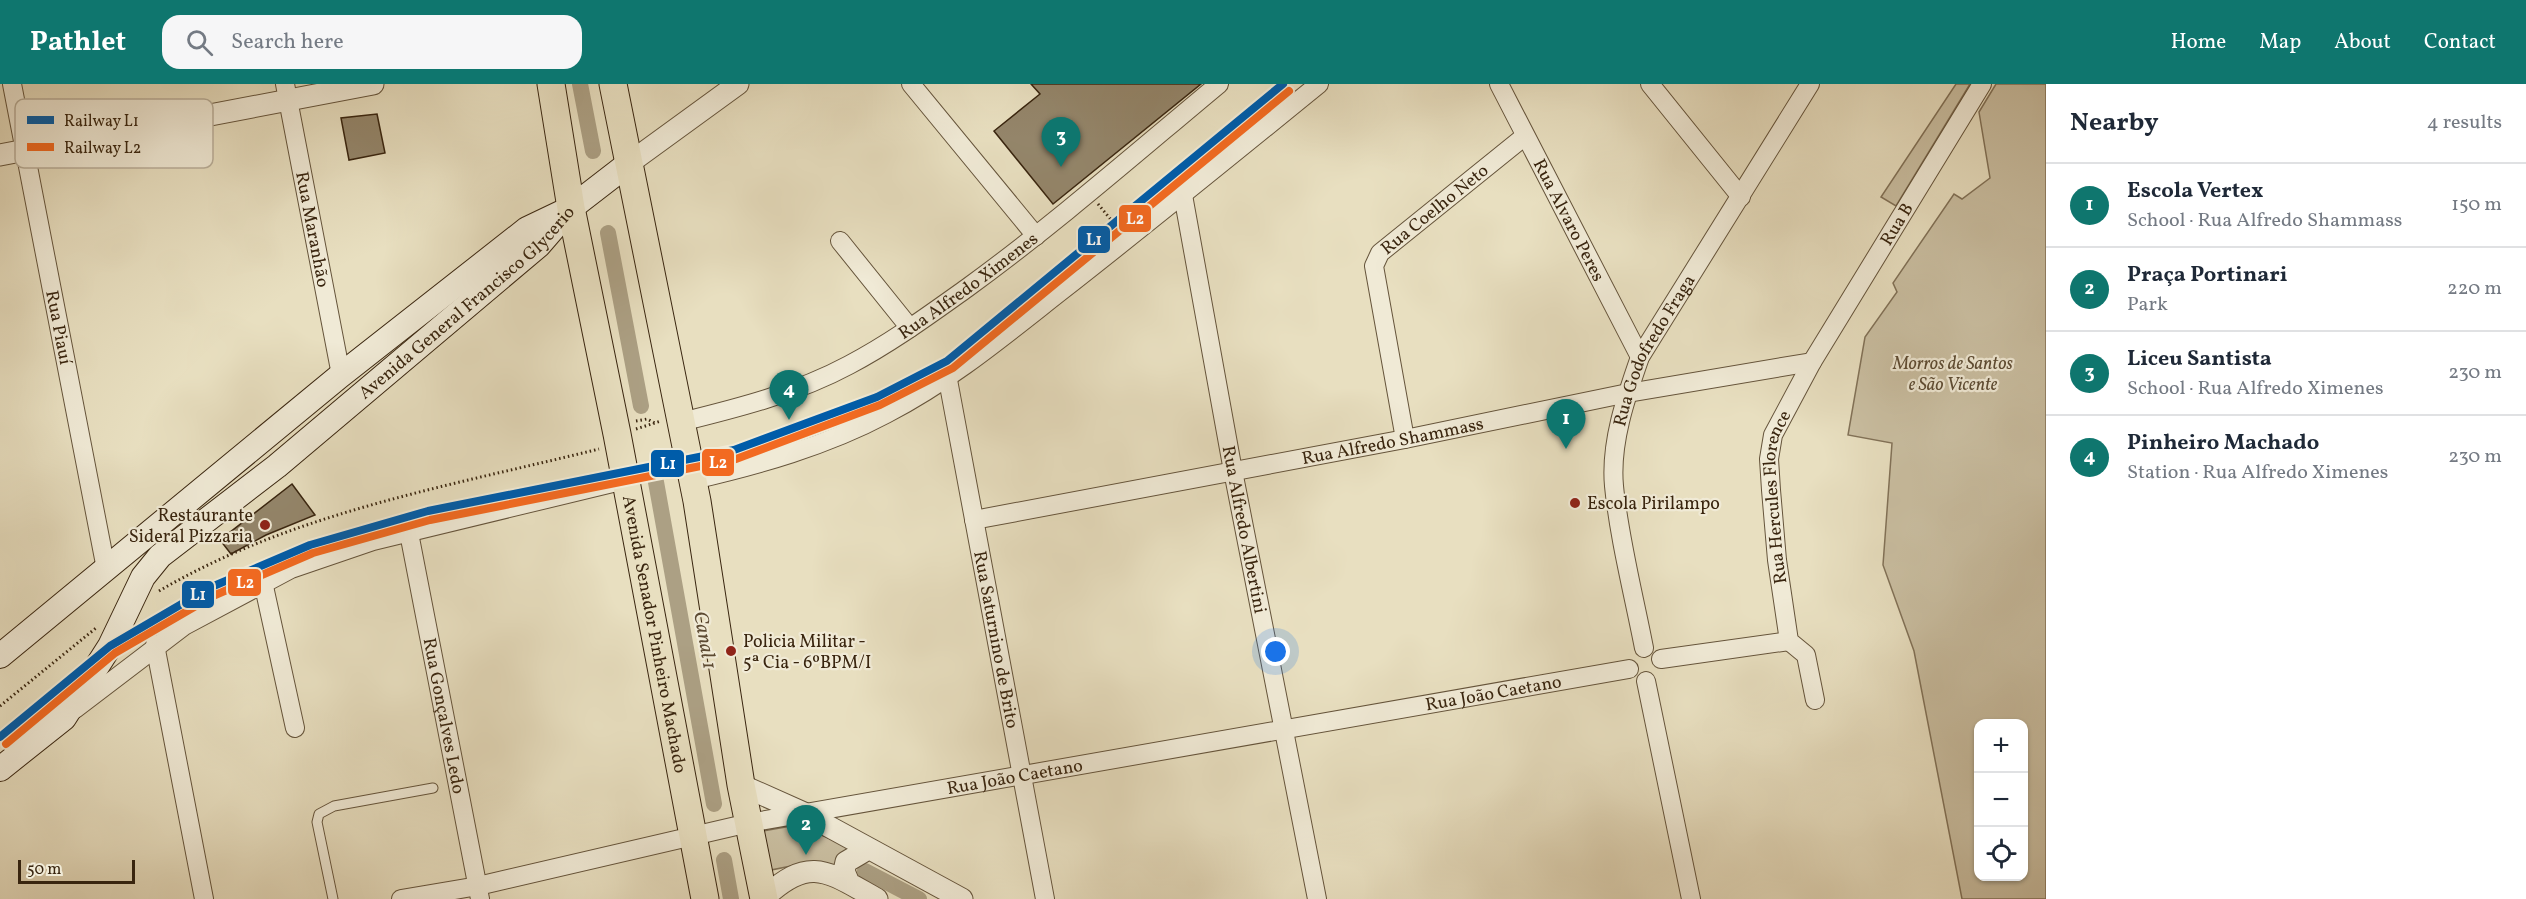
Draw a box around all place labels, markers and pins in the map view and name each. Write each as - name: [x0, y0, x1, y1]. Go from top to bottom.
- pin: 3: [1042, 118, 1080, 167]
- pin: 4: [770, 370, 808, 420]
- pin: 1: [1546, 400, 1586, 449]
- place label: Escola Pirilampo: [1587, 492, 1720, 517]
- marker: Escola Pirilampo: [1568, 496, 1582, 510]
- place label: Restaurante Sideral Pizzaria: [129, 504, 253, 550]
- marker: Restaurante Sideral Pizzaria: [258, 518, 272, 532]
- place label: Policia Militar - 5ª Cia - 6ºBPM/I: [743, 630, 871, 676]
- marker: Policia Militar - 5ª Cia - 6ºBPM/I: [724, 644, 738, 658]
- pin: 2: [786, 806, 826, 855]

